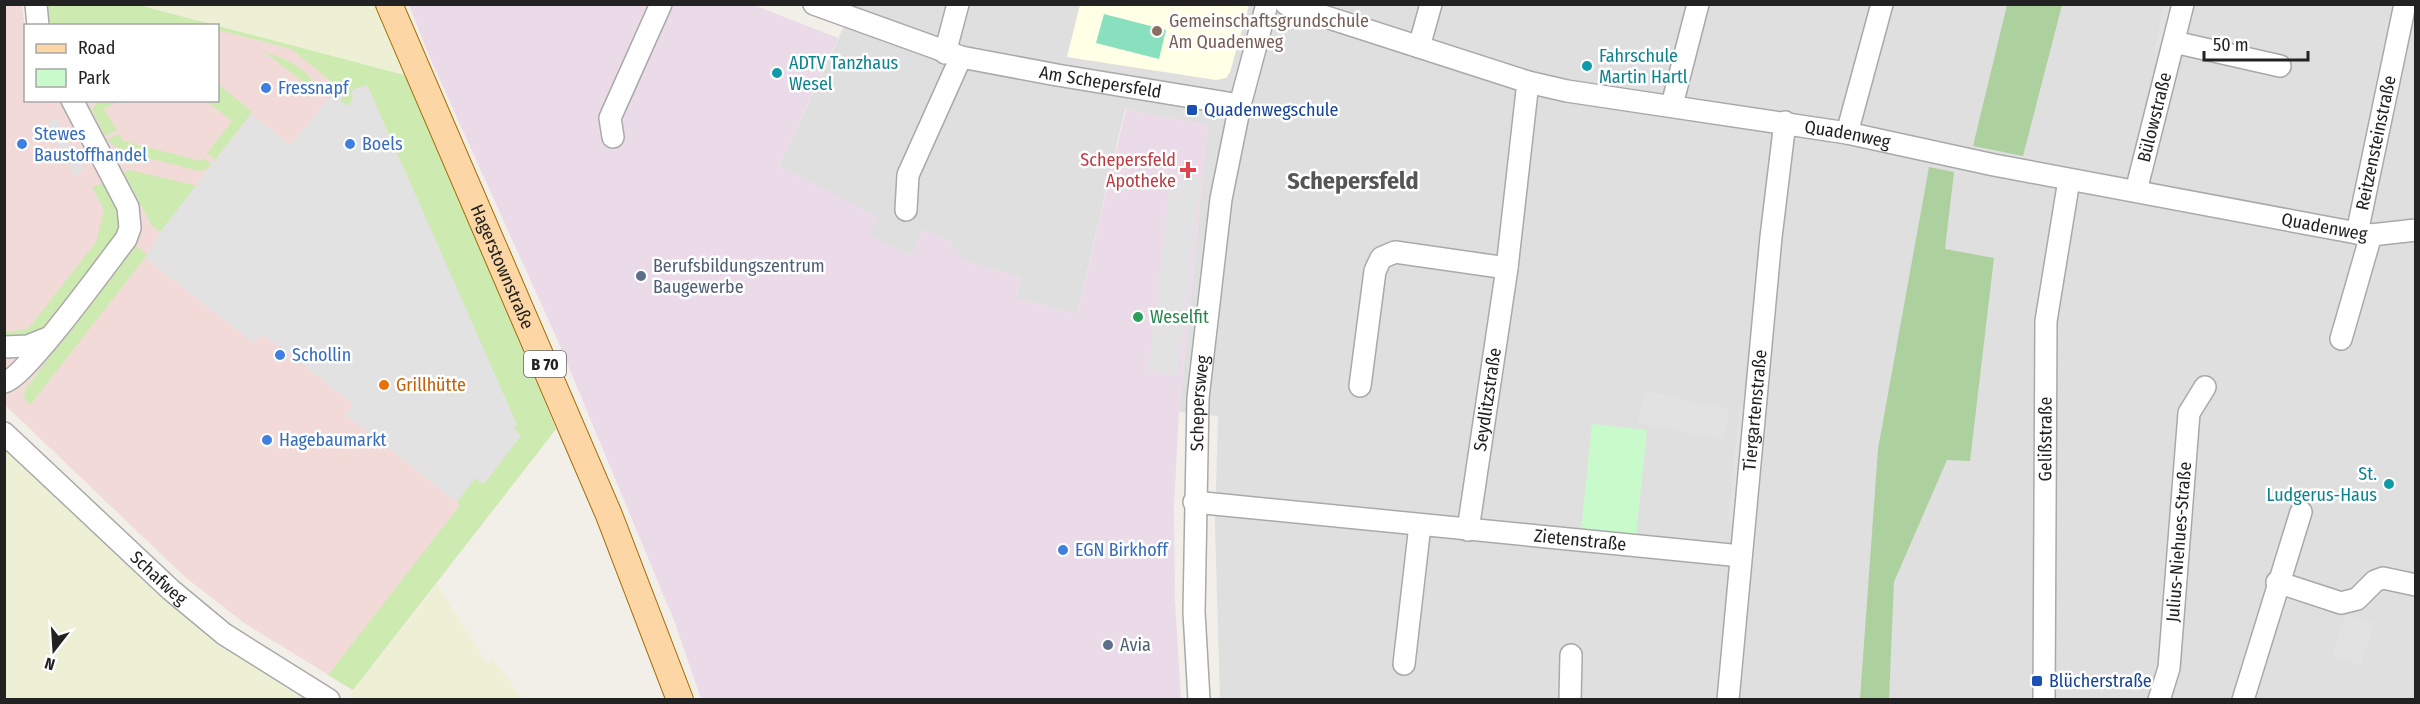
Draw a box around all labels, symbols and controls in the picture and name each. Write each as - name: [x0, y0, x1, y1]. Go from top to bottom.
- place label: Gemeinschaftsgrundschule Am Quadenweg: [1169, 10, 1369, 53]
- legend: [24, 24, 219, 102]
- marker: Gemeinschaftsgrundschule Am Quadenweg: [1150, 24, 1164, 38]
- scale bar: [2204, 24, 2308, 62]
- text: 50 m: [2213, 34, 2249, 56]
- text: Road: [78, 37, 115, 59]
- place label: Fahrschule Martin Hartl: [1599, 45, 1688, 88]
- place label: ADTV Tanzhaus Wesel: [789, 52, 899, 95]
- marker: Fahrschule Martin Hartl: [1580, 59, 1594, 73]
- street label: Am Schepersfeld: [1038, 61, 1163, 103]
- marker: ADTV Tanzhaus Wesel: [770, 66, 784, 80]
- text: Park: [78, 67, 111, 89]
- street label: Bülowstraße: [2133, 70, 2176, 165]
- street label: Reitzensteinstraße: [2351, 73, 2401, 212]
- place label: Fressnapf: [278, 77, 350, 99]
- marker: Fressnapf: [259, 81, 273, 95]
- place label: Quadenwegschule: [1204, 99, 1339, 121]
- marker: Quadenwegschule: [1185, 103, 1199, 117]
- street label: Quadenweg: [1803, 116, 1893, 153]
- place label: Stewes Baustoffhandel: [34, 123, 147, 166]
- place label: Boels: [362, 133, 403, 155]
- marker: Stewes Baustoffhandel: [15, 137, 29, 151]
- marker: Boels: [343, 137, 357, 151]
- place label: Schepersfeld Apotheke: [1080, 149, 1176, 192]
- marker: Schepersfeld Apotheke: [1181, 163, 1195, 177]
- district label: Schepersfeld: [1287, 167, 1419, 195]
- street label: Hagerstownstraße: [466, 201, 539, 332]
- street label: Quadenweg: [2280, 208, 2369, 245]
- place label: Berufsbildungszentrum Baugewerbe: [653, 255, 825, 298]
- marker: Berufsbildungszentrum Baugewerbe: [634, 269, 648, 283]
- place label: Weselfit: [1150, 306, 1209, 328]
- marker: Weselfit: [1131, 310, 1145, 324]
- place label: Schollin: [292, 344, 351, 366]
- street label: Seydlitzstraße: [1469, 346, 1506, 453]
- marker: Schollin: [273, 348, 287, 362]
- street label: Tiergartenstraße: [1738, 348, 1772, 472]
- road number: B 70: [524, 351, 566, 377]
- street label: Schepersweg: [1186, 354, 1214, 452]
- place label: Grillhütte: [396, 374, 466, 396]
- marker: Grillhütte: [377, 378, 391, 392]
- street label: Gelißstraße: [2034, 396, 2057, 481]
- place label: Hagebaumarkt: [279, 429, 387, 451]
- marker: Hagebaumarkt: [260, 433, 274, 447]
- street label: Julius-Niehues-Straße: [2162, 461, 2196, 623]
- place label: St. Ludgerus-Haus: [2266, 463, 2377, 506]
- marker: St. Ludgerus-Haus: [2382, 477, 2396, 491]
- street label: Zietenstraße: [1533, 525, 1627, 556]
- place label: EGN Birkhoff: [1075, 539, 1169, 561]
- marker: EGN Birkhoff: [1056, 543, 1070, 557]
- street label: Schafweg: [126, 546, 192, 610]
- north arrow: [24, 620, 84, 680]
- place label: Avia: [1120, 634, 1151, 656]
- marker: Avia: [1101, 638, 1115, 652]
- text: N: [42, 653, 57, 674]
- place label: Blücherstraße: [2049, 670, 2152, 692]
- marker: Blücherstraße: [2030, 674, 2044, 688]

